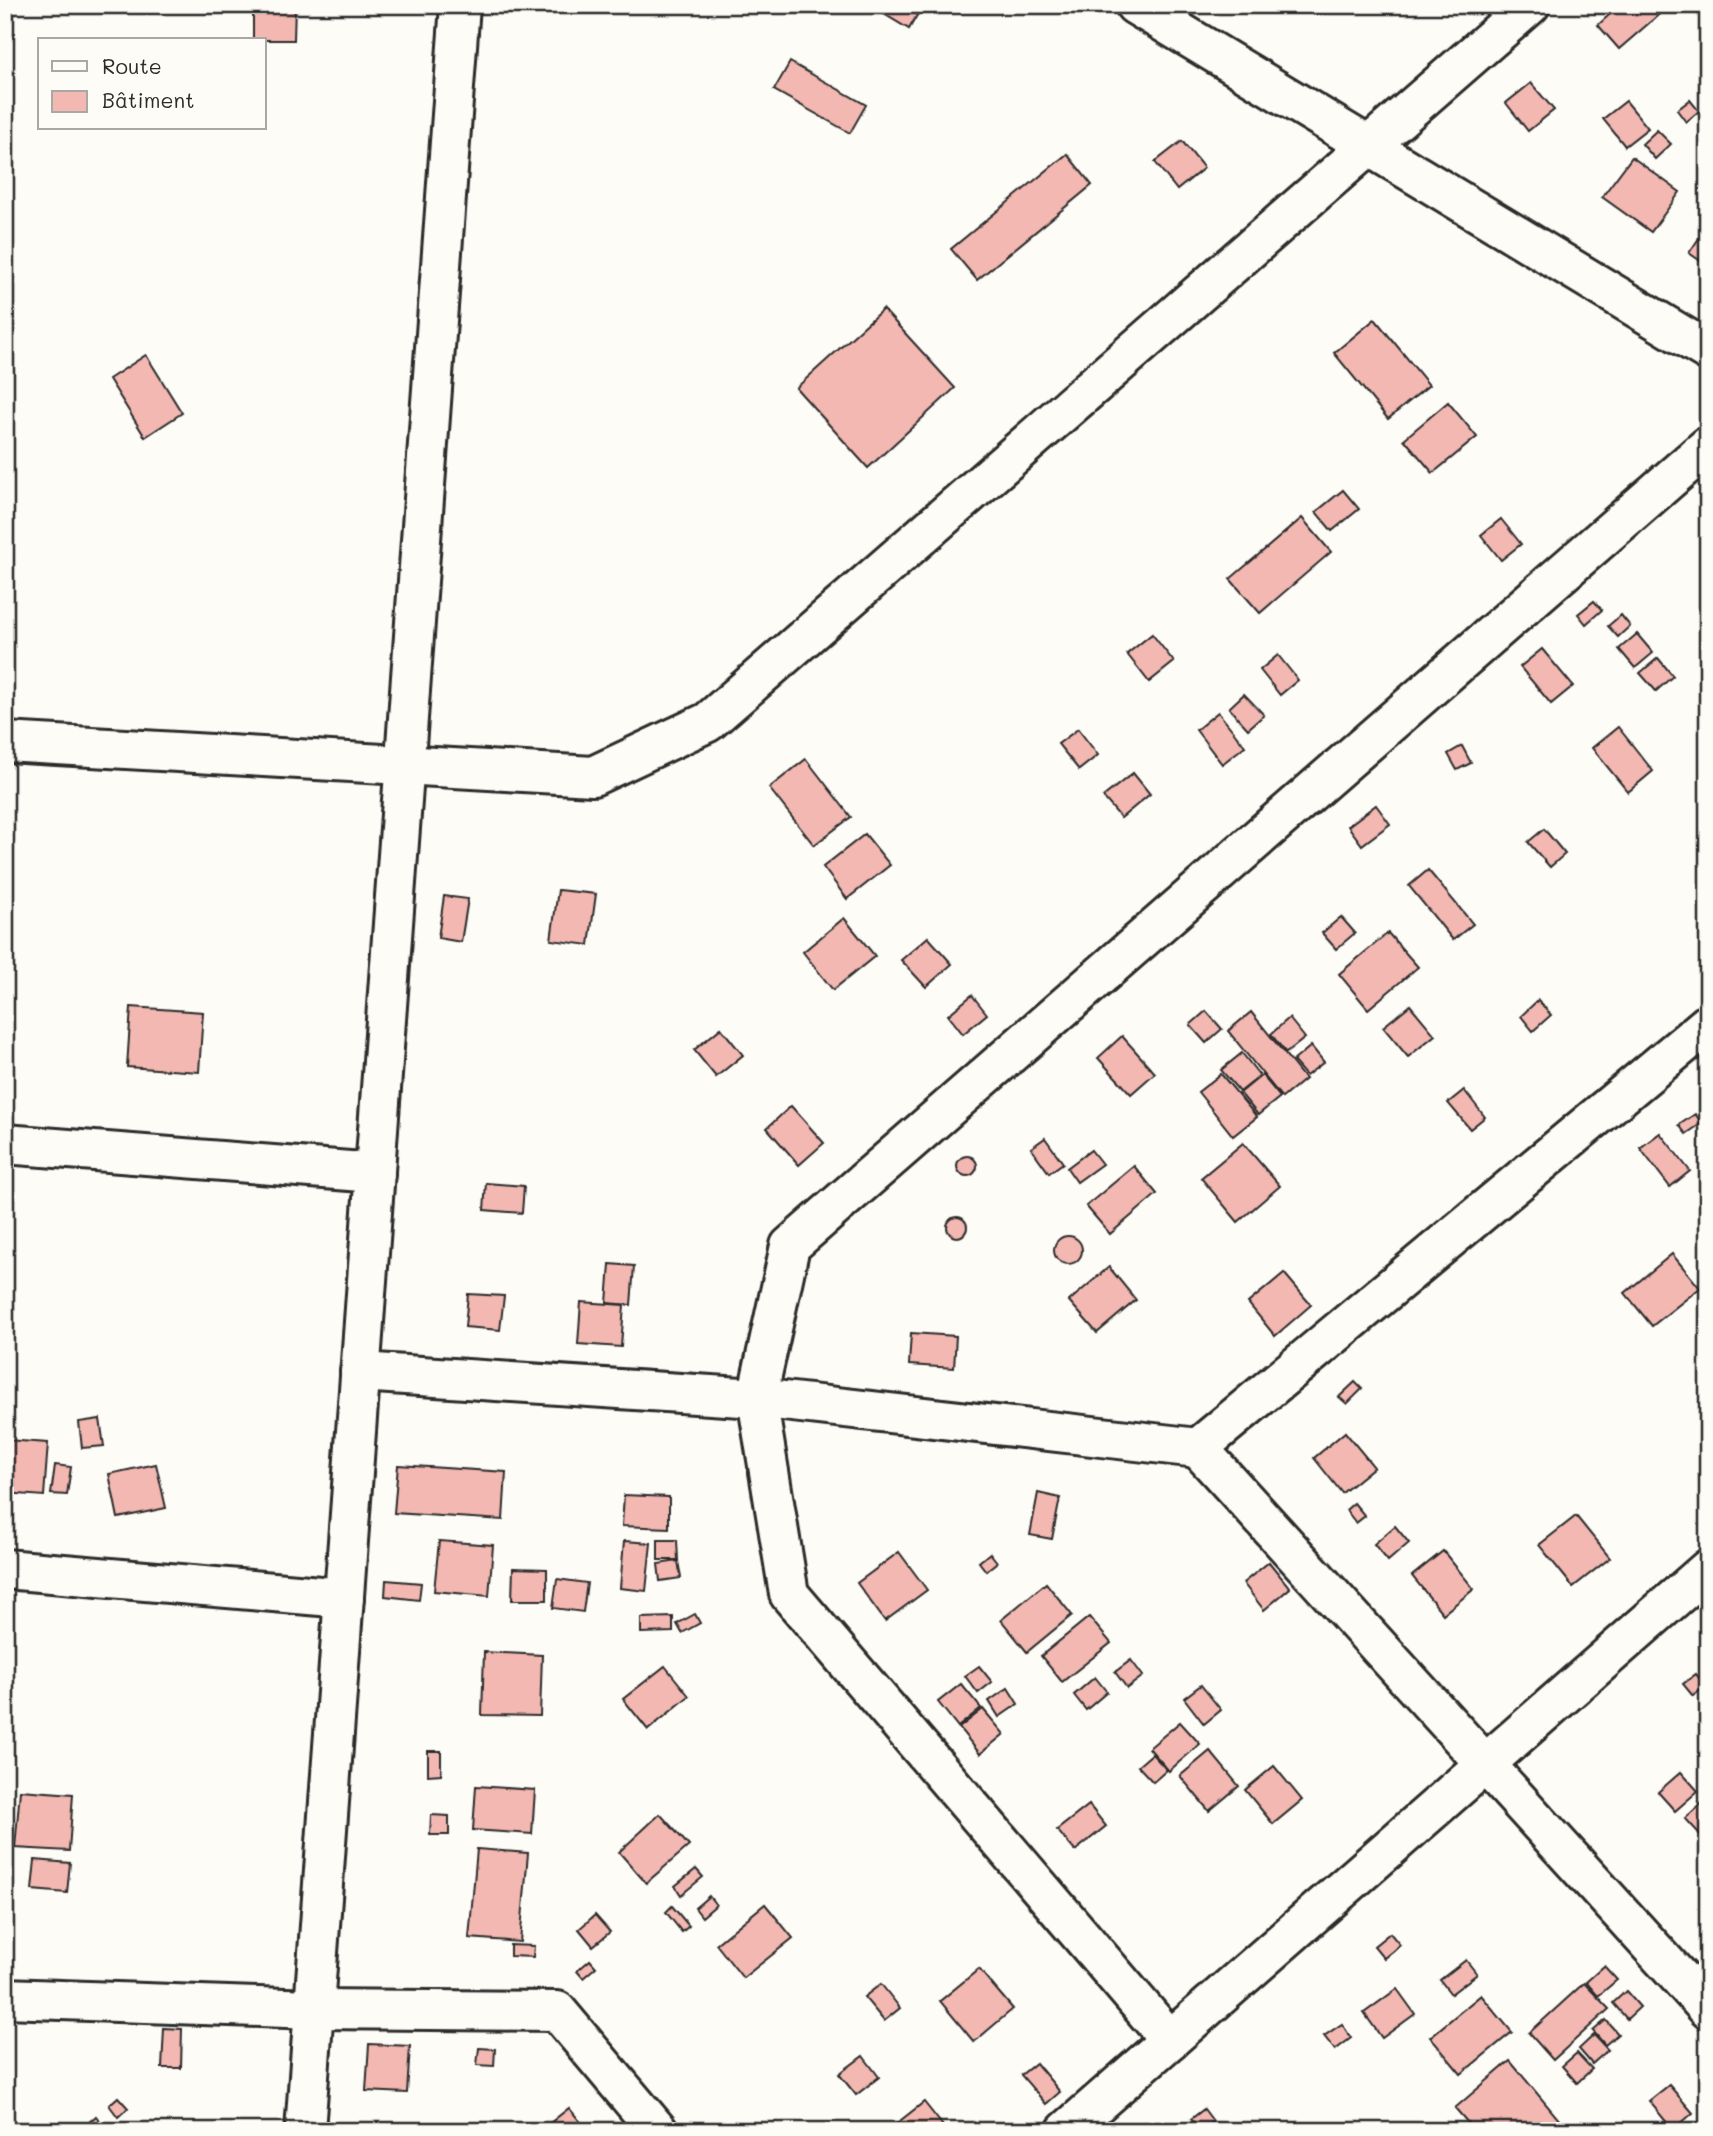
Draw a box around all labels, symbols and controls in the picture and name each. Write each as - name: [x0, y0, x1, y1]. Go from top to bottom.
- legend: [38, 38, 266, 130]
- text: Route: [102, 52, 162, 79]
- text: Bâtiment: [102, 86, 194, 113]

